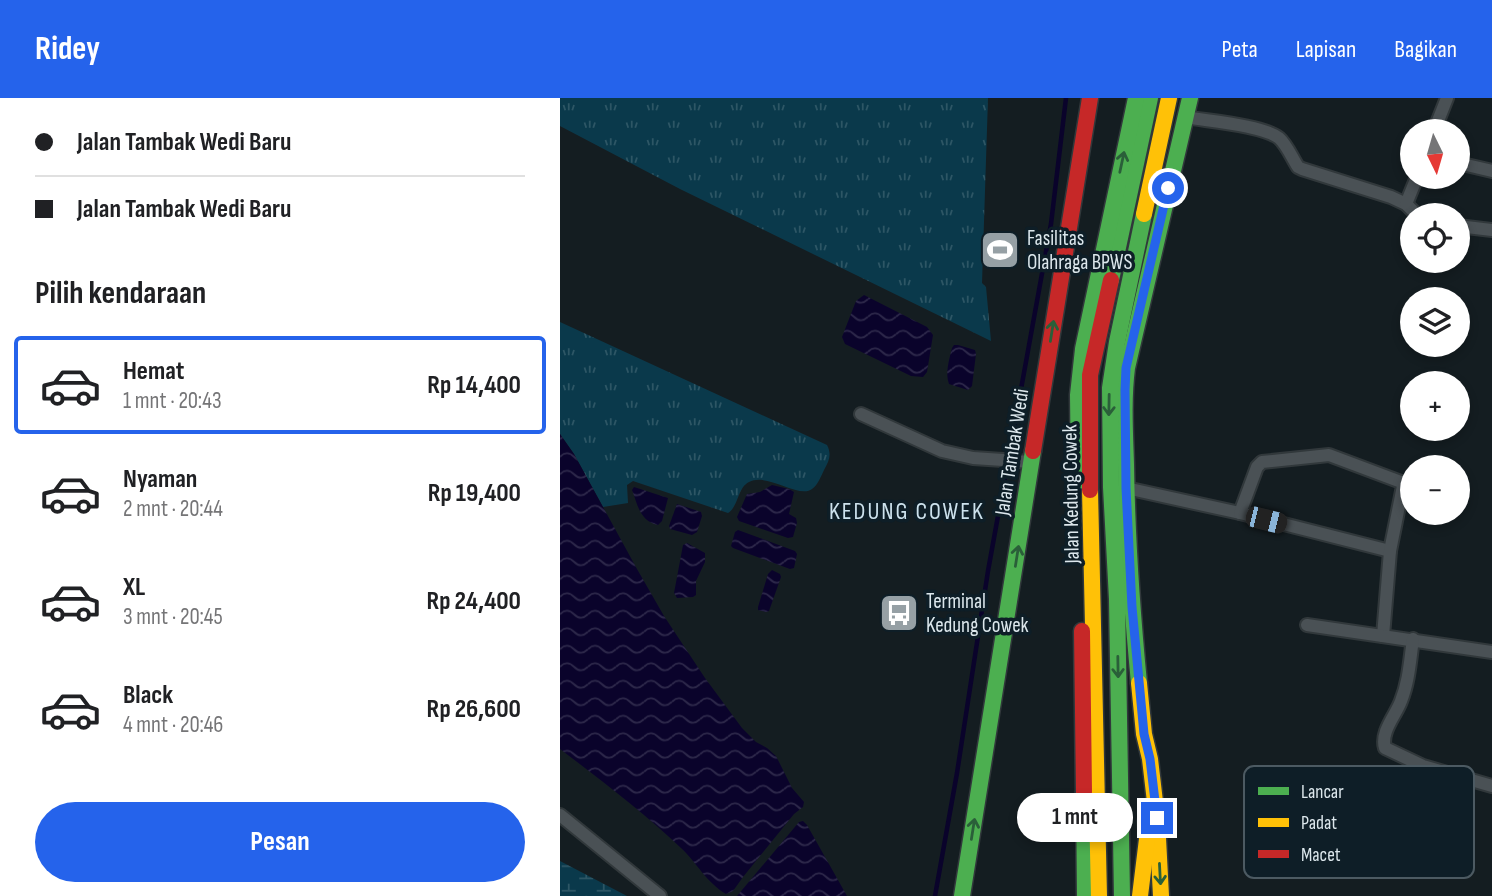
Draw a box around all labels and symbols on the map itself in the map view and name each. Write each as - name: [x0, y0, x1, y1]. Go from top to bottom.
- north arrow: [1400, 119, 1470, 189]
- one-way arrow: [1116, 151, 1130, 174]
- route start: [1152, 172, 1184, 204]
- place label: Fasilitas Olahraga BPWS: [1027, 226, 1132, 275]
- sports icon: Fasilitas Olahraga BPWS: [979, 229, 1021, 271]
- one-way arrow: [1046, 320, 1059, 343]
- street label: Jalan Tambak Wedi: [989, 387, 1034, 518]
- one-way arrow: [1103, 393, 1116, 416]
- street label: Jalan Kedung Cowek: [1057, 424, 1085, 565]
- district label: KEDUNG COWEK: [829, 497, 985, 526]
- car: [1244, 505, 1289, 535]
- one-way arrow: [1011, 545, 1024, 568]
- place label: Terminal Kedung Cowek: [926, 589, 1029, 638]
- bus stop icon: Terminal Kedung Cowek: [878, 592, 920, 634]
- one-way arrow: [1112, 655, 1125, 678]
- legend: [1244, 766, 1474, 878]
- text: Lancar: [1301, 781, 1344, 804]
- callout: 1 mnt: [1017, 794, 1132, 842]
- route end: [1141, 802, 1173, 834]
- text: Padat: [1301, 812, 1337, 835]
- one-way arrow: [967, 818, 980, 840]
- text: Macet: [1301, 844, 1341, 867]
- one-way arrow: [1153, 862, 1166, 885]

